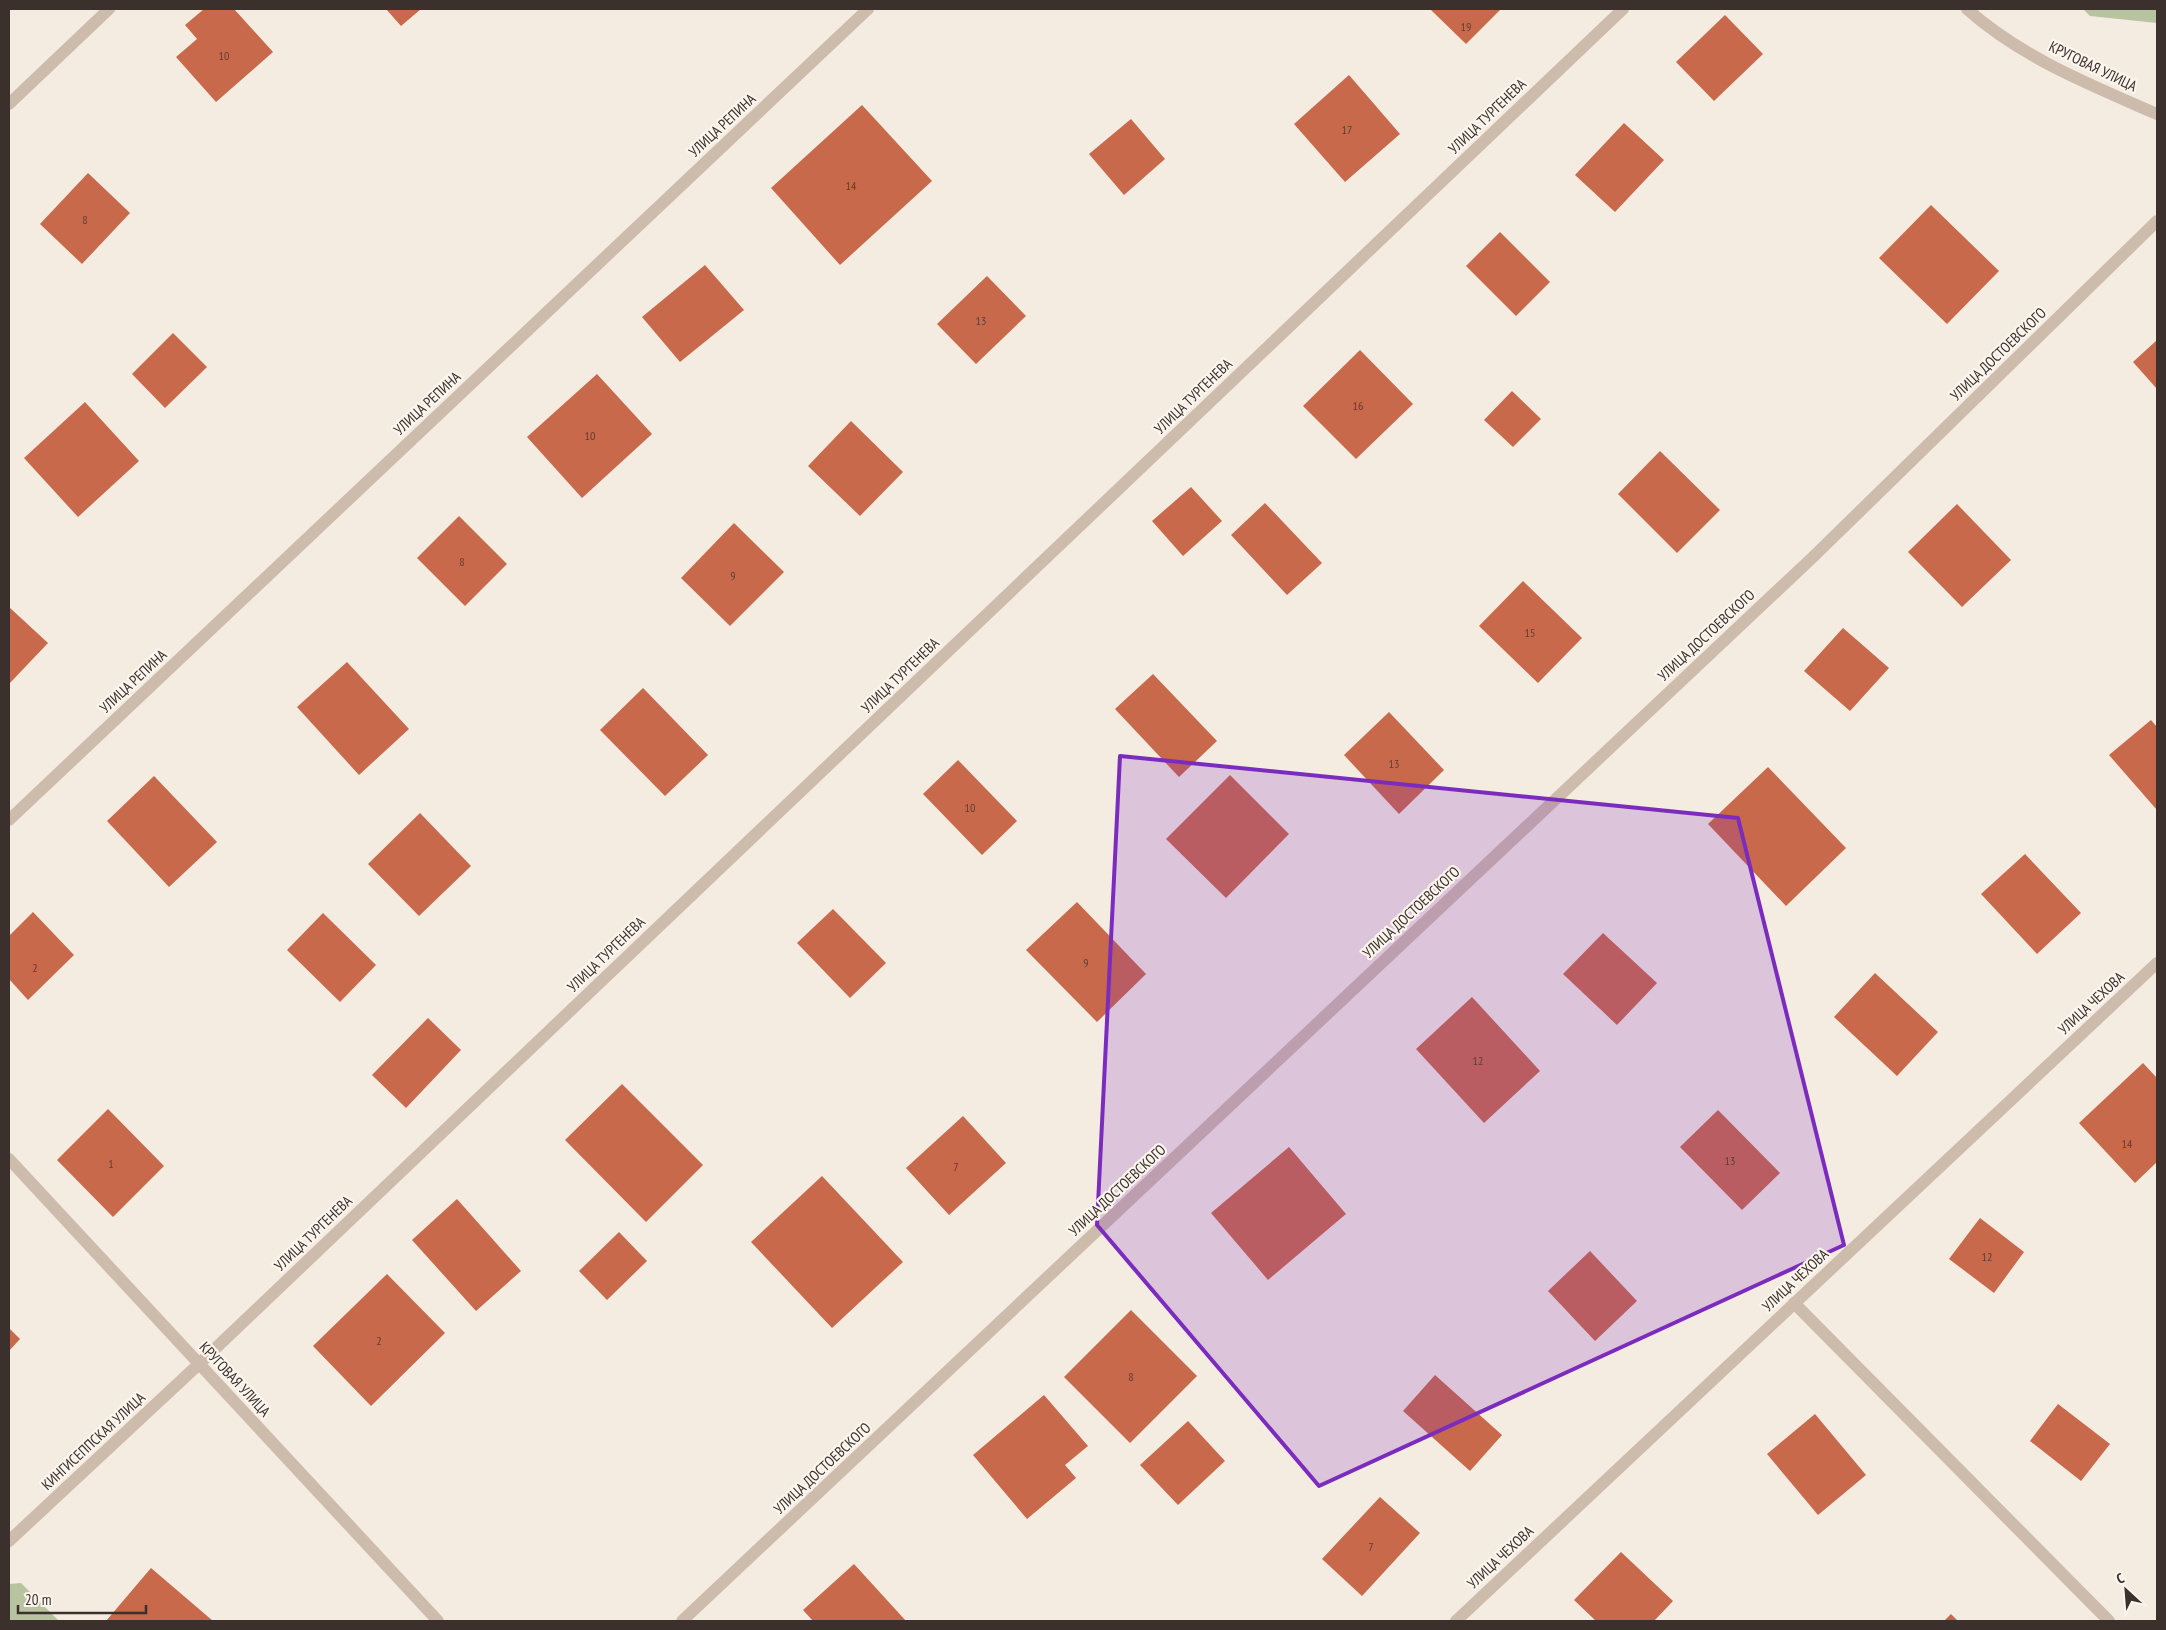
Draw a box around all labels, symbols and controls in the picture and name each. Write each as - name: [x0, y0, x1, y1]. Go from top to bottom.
- house number: 19: [1461, 19, 1471, 34]
- street label: КРУГОВАЯ УЛИЦА: [2046, 37, 2141, 96]
- house number: 10: [219, 48, 229, 63]
- street label: УЛИЦА ТУРГЕНЕВА: [1444, 74, 1530, 158]
- street label: УЛИЦА РЕПИНА: [685, 89, 760, 161]
- house number: 17: [1342, 122, 1352, 137]
- house number: 14: [846, 178, 857, 193]
- house number: 8: [82, 212, 88, 227]
- street label: УЛИЦА ДОСТОЕВСКОГО: [1946, 303, 2050, 405]
- house number: 13: [976, 313, 986, 328]
- street label: УЛИЦА ТУРГЕНЕВА: [1150, 354, 1236, 438]
- street label: УЛИЦА РЕПИНА: [390, 367, 465, 439]
- house number: 16: [1353, 398, 1363, 413]
- house number: 10: [585, 428, 595, 443]
- house number: 8: [459, 554, 465, 569]
- house number: 9: [730, 568, 736, 583]
- street label: УЛИЦА ДОСТОЕВСКОГО: [1653, 585, 1759, 685]
- house number: 15: [1525, 625, 1535, 640]
- street label: УЛИЦА ТУРГЕНЕВА: [857, 633, 943, 717]
- street label: УЛИЦА РЕПИНА: [96, 645, 171, 717]
- house number: 13: [1389, 756, 1399, 771]
- house number: 10: [965, 800, 975, 815]
- street label: УЛИЦА ДОСТОЕВСКОГО: [1358, 862, 1464, 962]
- street label: УЛИЦА ТУРГЕНЕВА: [563, 912, 649, 996]
- house number: 9: [1083, 955, 1089, 970]
- house number: 2: [32, 960, 38, 975]
- street label: УЛИЦА ЧЕХОВА: [2054, 967, 2129, 1038]
- house number: 12: [1473, 1053, 1483, 1068]
- house number: 14: [2122, 1136, 2133, 1151]
- street label: УЛИЦА ДОСТОЕВСКОГО: [1064, 1140, 1170, 1240]
- house number: 13: [1725, 1153, 1735, 1168]
- house number: 1: [108, 1156, 114, 1171]
- house number: 7: [953, 1159, 959, 1174]
- street label: УЛИЦА ТУРГЕНЕВА: [270, 1191, 356, 1275]
- street label: УЛИЦА ЧЕХОВА: [1758, 1244, 1833, 1315]
- house number: 12: [1982, 1249, 1992, 1264]
- house number: 2: [376, 1333, 382, 1348]
- street label: КРУГОВАЯ УЛИЦА: [195, 1338, 275, 1421]
- house number: 8: [1128, 1369, 1134, 1384]
- street label: КИНГИСЕППСКАЯ УЛИЦА: [37, 1387, 149, 1494]
- street label: УЛИЦА ДОСТОЕВСКОГО: [769, 1418, 875, 1518]
- street label: УЛИЦА ЧЕХОВА: [1463, 1521, 1538, 1592]
- house number: 7: [1368, 1539, 1374, 1554]
- north arrow: [2101, 1565, 2151, 1615]
- text: С: [2113, 1569, 2128, 1588]
- scale bar: [18, 1582, 145, 1614]
- text: 20 m: [25, 1590, 51, 1609]

